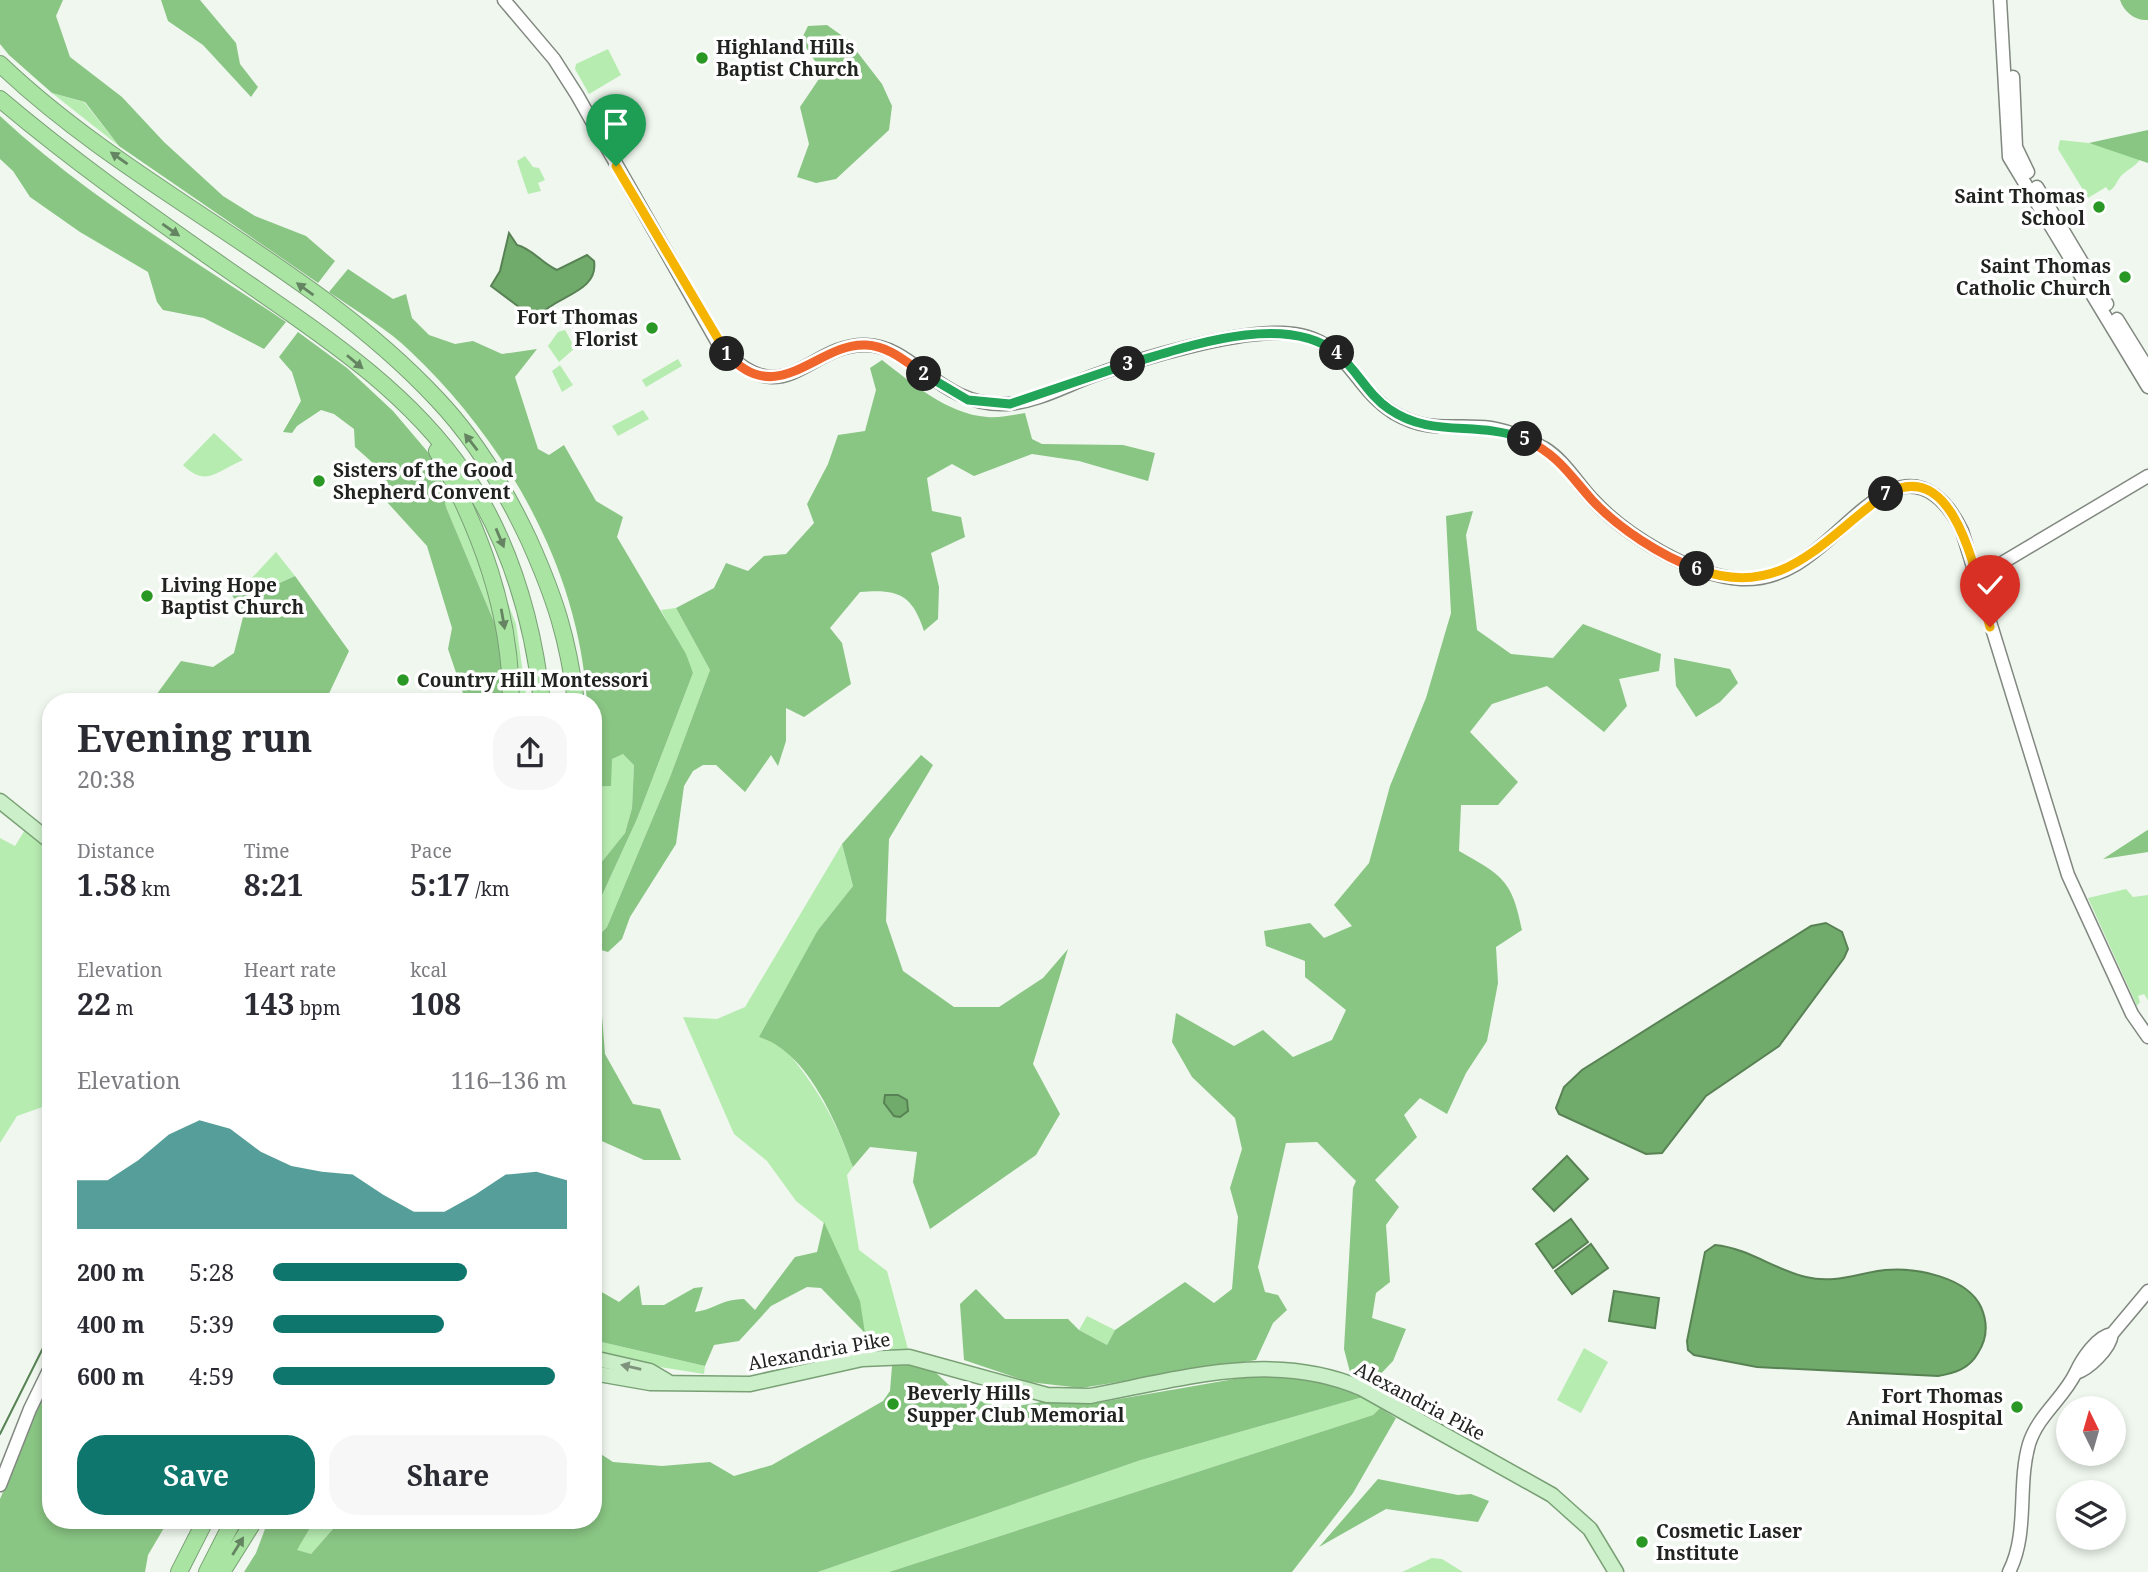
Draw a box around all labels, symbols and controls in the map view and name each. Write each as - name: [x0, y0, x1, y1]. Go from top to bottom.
- place label: Highland Hills Baptist Church: [716, 34, 860, 82]
- marker: Highland Hills Baptist Church: [694, 50, 710, 66]
- pin: [586, 94, 646, 166]
- icon: arrive: [597, 105, 635, 143]
- one-way arrow: [110, 151, 128, 165]
- place label: Saint Thomas School: [1955, 183, 2085, 231]
- marker: Saint Thomas School: [2091, 199, 2107, 215]
- one-way arrow: [162, 223, 180, 237]
- place label: Saint Thomas Catholic Church: [1956, 253, 2111, 301]
- marker: Saint Thomas Catholic Church: [2117, 269, 2133, 285]
- one-way arrow: [296, 282, 314, 296]
- place label: Fort Thomas Florist: [517, 304, 638, 352]
- marker: Fort Thomas Florist: [644, 320, 660, 336]
- pin: 1: [710, 336, 744, 372]
- pin: 4: [1320, 336, 1354, 370]
- text: 4: [1331, 339, 1342, 365]
- text: 1: [721, 340, 732, 366]
- pin: 3: [1110, 346, 1146, 382]
- text: 3: [1122, 350, 1133, 376]
- one-way arrow: [347, 354, 364, 369]
- pin: 2: [906, 356, 942, 392]
- text: 2: [918, 360, 929, 386]
- pin: 5: [1508, 422, 1542, 457]
- text: 5: [1519, 425, 1530, 451]
- one-way arrow: [465, 433, 479, 451]
- place label: Sisters of the Good Shepherd Convent: [333, 457, 514, 505]
- marker: Sisters of the Good Shepherd Convent: [311, 473, 327, 489]
- pin: 7: [1868, 476, 1904, 512]
- text: 7: [1880, 480, 1891, 506]
- one-way arrow: [494, 528, 505, 549]
- pin: 6: [1680, 552, 1714, 586]
- text: 6: [1691, 555, 1702, 581]
- pin: [1960, 555, 2020, 627]
- icon: check: [1971, 566, 2009, 604]
- place label: Living Hope Baptist Church: [161, 572, 305, 620]
- marker: Living Hope Baptist Church: [139, 588, 155, 604]
- one-way arrow: [498, 608, 509, 630]
- place label: Country Hill Montessori: [417, 667, 649, 693]
- marker: Country Hill Montessori: [395, 672, 411, 688]
- text: Evening run: [77, 711, 312, 763]
- button: share: [493, 716, 567, 790]
- text: 20:38: [77, 763, 135, 795]
- text: Distance: [77, 838, 155, 864]
- text: Time: [244, 838, 290, 864]
- text: Pace: [410, 838, 452, 864]
- text: 1.58: [77, 864, 137, 905]
- text: 8:21: [244, 864, 304, 905]
- text: 5:17: [410, 864, 470, 905]
- text: km: [137, 876, 171, 902]
- text: /km: [470, 876, 510, 902]
- text: Elevation: [77, 957, 163, 983]
- text: Heart rate: [244, 957, 336, 983]
- text: kcal: [410, 957, 447, 983]
- text: 22: [77, 983, 111, 1024]
- text: 143: [244, 983, 295, 1024]
- text: 108: [410, 983, 461, 1024]
- text: m: [111, 995, 134, 1021]
- text: bpm: [295, 995, 341, 1021]
- text: Elevation: [77, 1064, 181, 1096]
- text: 116–136 m: [451, 1064, 567, 1096]
- text: 200 m: [77, 1256, 145, 1288]
- text: 5:28: [189, 1256, 234, 1288]
- text: 400 m: [77, 1308, 145, 1340]
- text: 5:39: [189, 1308, 234, 1340]
- street label: Alexandria Pike: [746, 1326, 892, 1376]
- street label: Alexandria Pike: [1350, 1356, 1490, 1446]
- text: 600 m: [77, 1360, 145, 1392]
- text: 4:59: [189, 1360, 234, 1392]
- one-way arrow: [620, 1361, 642, 1372]
- place label: Beverly Hills Supper Club Memorial: [907, 1380, 1125, 1428]
- place label: Fort Thomas Animal Hospital: [1846, 1383, 2003, 1431]
- marker: Beverly Hills Supper Club Memorial: [885, 1396, 901, 1412]
- north arrow: [2056, 1396, 2126, 1466]
- map controls: [2056, 1396, 2126, 1550]
- marker: Fort Thomas Animal Hospital: [2009, 1399, 2025, 1415]
- button: Save: [77, 1435, 315, 1515]
- button: Share: [329, 1435, 567, 1515]
- button: layers: [2056, 1480, 2126, 1550]
- place label: Cosmetic Laser Institute: [1656, 1518, 1802, 1566]
- marker: Cosmetic Laser Institute: [1634, 1534, 1650, 1550]
- one-way arrow: [231, 1537, 244, 1556]

